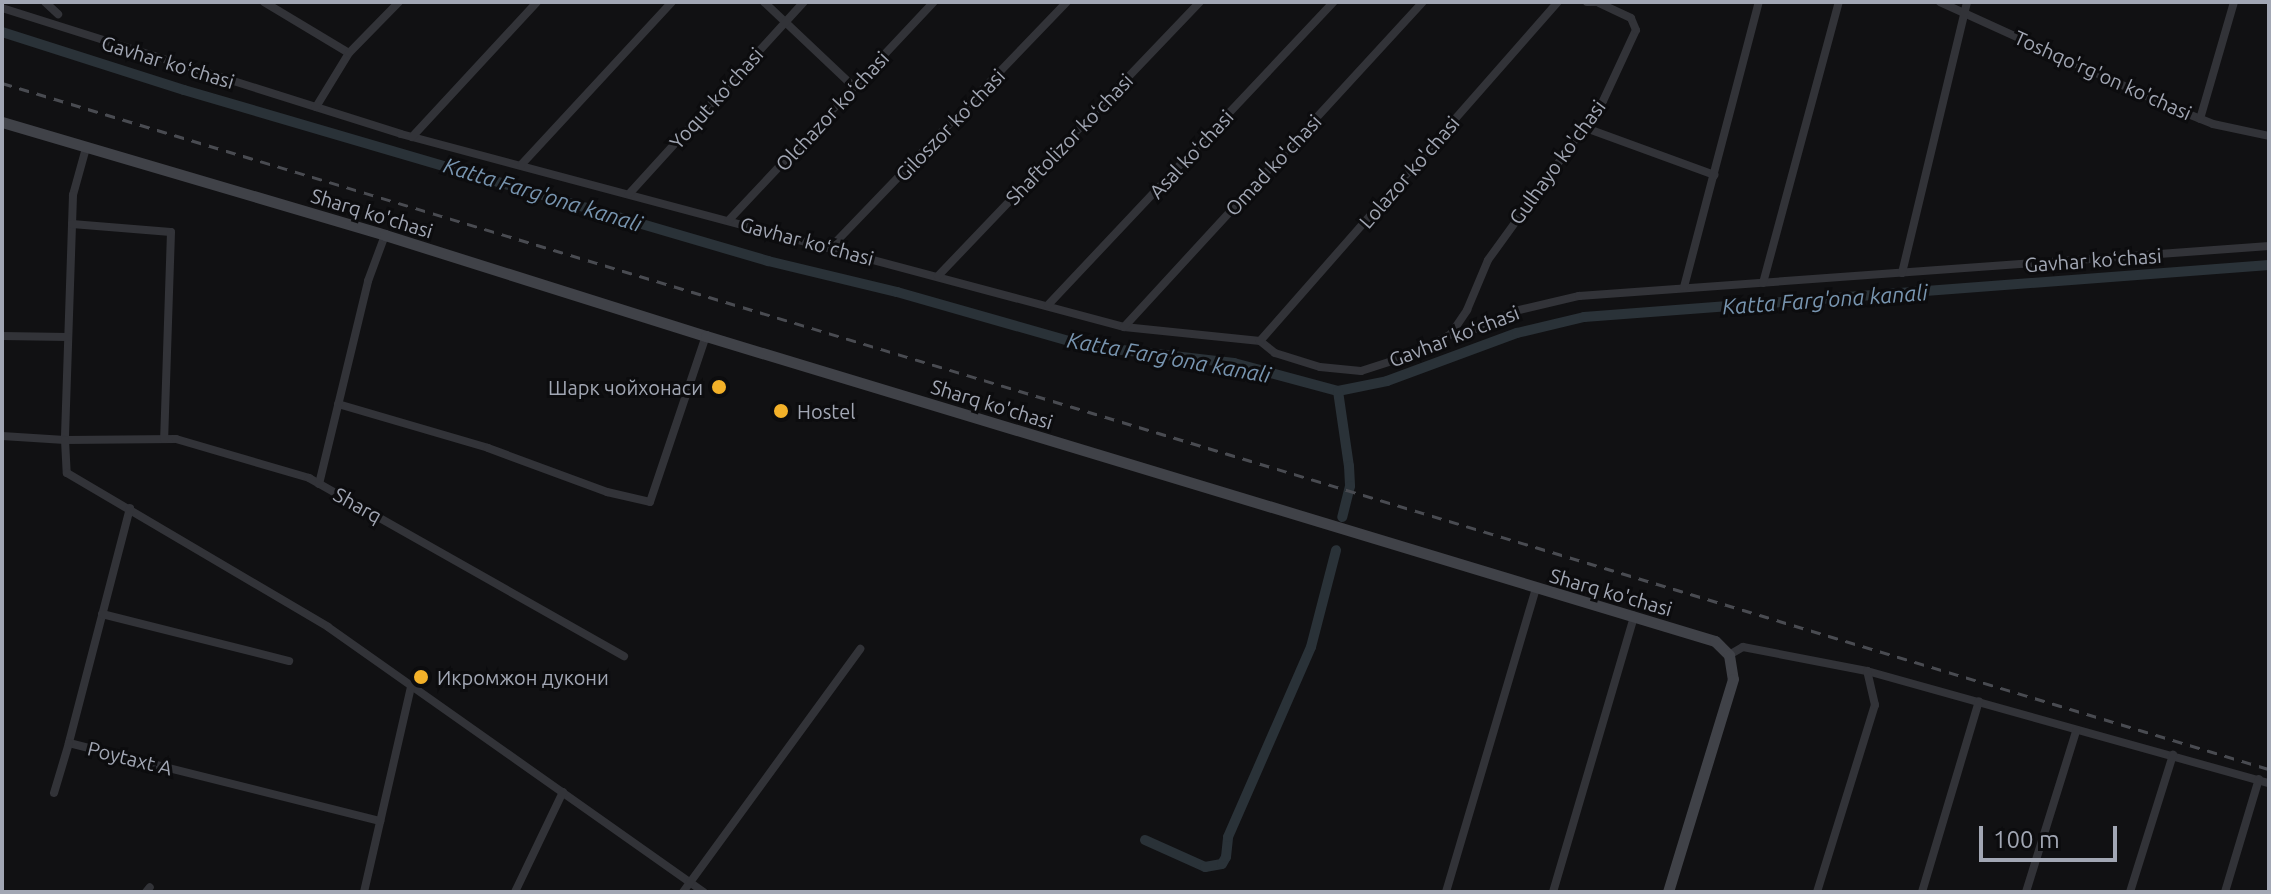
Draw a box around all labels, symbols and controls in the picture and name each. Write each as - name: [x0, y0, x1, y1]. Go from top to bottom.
- street label: Toshqo'rg'on ko'chasi: [2011, 25, 2195, 125]
- street label: Gavhar koʻchasi: [99, 30, 237, 94]
- street label: Yoqut koʻchasi: [664, 42, 768, 154]
- street label: Olchazor koʻchasi: [770, 46, 894, 176]
- street label: Giloszor koʻchasi: [890, 64, 1010, 186]
- street label: Shaftolizor koʻchasi: [1000, 69, 1138, 209]
- street label: Gulhayo ko'chasi: [1504, 95, 1610, 229]
- street label: Asal koʻchasi: [1144, 105, 1238, 203]
- street label: Omad ko'chasi: [1220, 109, 1326, 221]
- street label: Lolazor ko'chasi: [1354, 111, 1464, 233]
- water label: Katta Farg'ona kanali: [441, 151, 645, 237]
- street label: Sharq ko'chasi: [308, 183, 436, 243]
- street label: Gavhar koʻchasi: [737, 212, 877, 270]
- street label: Gavhar koʻchasi: [2024, 243, 2162, 277]
- water label: Katta Farg'ona kanali: [1721, 279, 1929, 319]
- street label: Gavhar koʻchasi: [1386, 300, 1522, 372]
- water label: Katta Farg'ona kanali: [1065, 326, 1273, 388]
- street label: Sharq ko'chasi: [928, 374, 1056, 434]
- place label: Шарк чойхонаси: [548, 375, 703, 399]
- marker: Шарк чойхонаси: [710, 378, 728, 396]
- place label: Hostel: [797, 399, 855, 423]
- marker: Hostel: [772, 402, 790, 420]
- street label: Sharq: [330, 482, 386, 528]
- street label: Sharq ko'chasi: [1547, 563, 1675, 621]
- place label: Икромжон дукони: [437, 665, 609, 689]
- marker: Икромжон дукони: [412, 668, 430, 686]
- street label: Poytaxt A: [85, 736, 175, 780]
- scale bar: [1983, 810, 2121, 860]
- text: 100 m: [1993, 826, 2060, 853]

